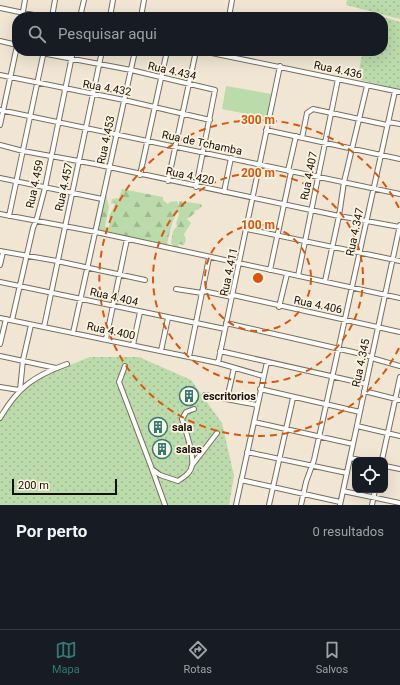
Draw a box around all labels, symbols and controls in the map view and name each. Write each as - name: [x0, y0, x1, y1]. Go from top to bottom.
- search box: [12, 12, 388, 56]
- icon: search: [26, 23, 48, 45]
- text: Pesquisar aqui: [58, 25, 157, 43]
- street label: Rua 4.434: [147, 59, 197, 83]
- street label: Rua 4.436: [313, 59, 363, 81]
- street label: Rua 4.432: [82, 77, 132, 99]
- text: 300 m: [241, 113, 275, 127]
- street label: Rua 4.453: [95, 115, 117, 165]
- street label: Rua de Tchamba: [161, 128, 243, 158]
- street label: Rua 4.407: [298, 151, 320, 201]
- street label: Rua 4.459: [24, 159, 46, 209]
- street label: Rua 4.457: [53, 162, 75, 212]
- street label: Rua 4.420: [165, 165, 215, 187]
- text: 200 m: [241, 166, 275, 180]
- street label: Rua 4.347: [344, 207, 366, 257]
- text: 100 m: [241, 218, 275, 232]
- street label: Rua 4.411: [218, 247, 240, 297]
- centre of rings: [251, 271, 265, 285]
- street label: Rua 4.404: [89, 285, 139, 309]
- street label: Rua 4.406: [293, 294, 343, 316]
- street label: Rua 4.400: [86, 320, 136, 342]
- street label: Rua 4.345: [350, 338, 372, 388]
- building icon: escritorios: [178, 385, 200, 407]
- place label: escritorios: [203, 390, 256, 403]
- building icon: sala: [147, 416, 169, 438]
- place label: sala: [172, 421, 192, 434]
- building icon: salas: [151, 438, 173, 460]
- place label: salas: [176, 443, 202, 456]
- map controls: [352, 457, 388, 493]
- button: locate: [352, 457, 388, 493]
- scale bar: [12, 477, 117, 496]
- text: 200 m: [18, 479, 49, 492]
- text: Por perto: [16, 521, 87, 541]
- text: 0 resultados: [312, 524, 384, 539]
- tab: Mapa: [52, 639, 80, 676]
- tab: Rotas: [184, 639, 212, 676]
- tab: Salvos: [316, 639, 348, 676]

